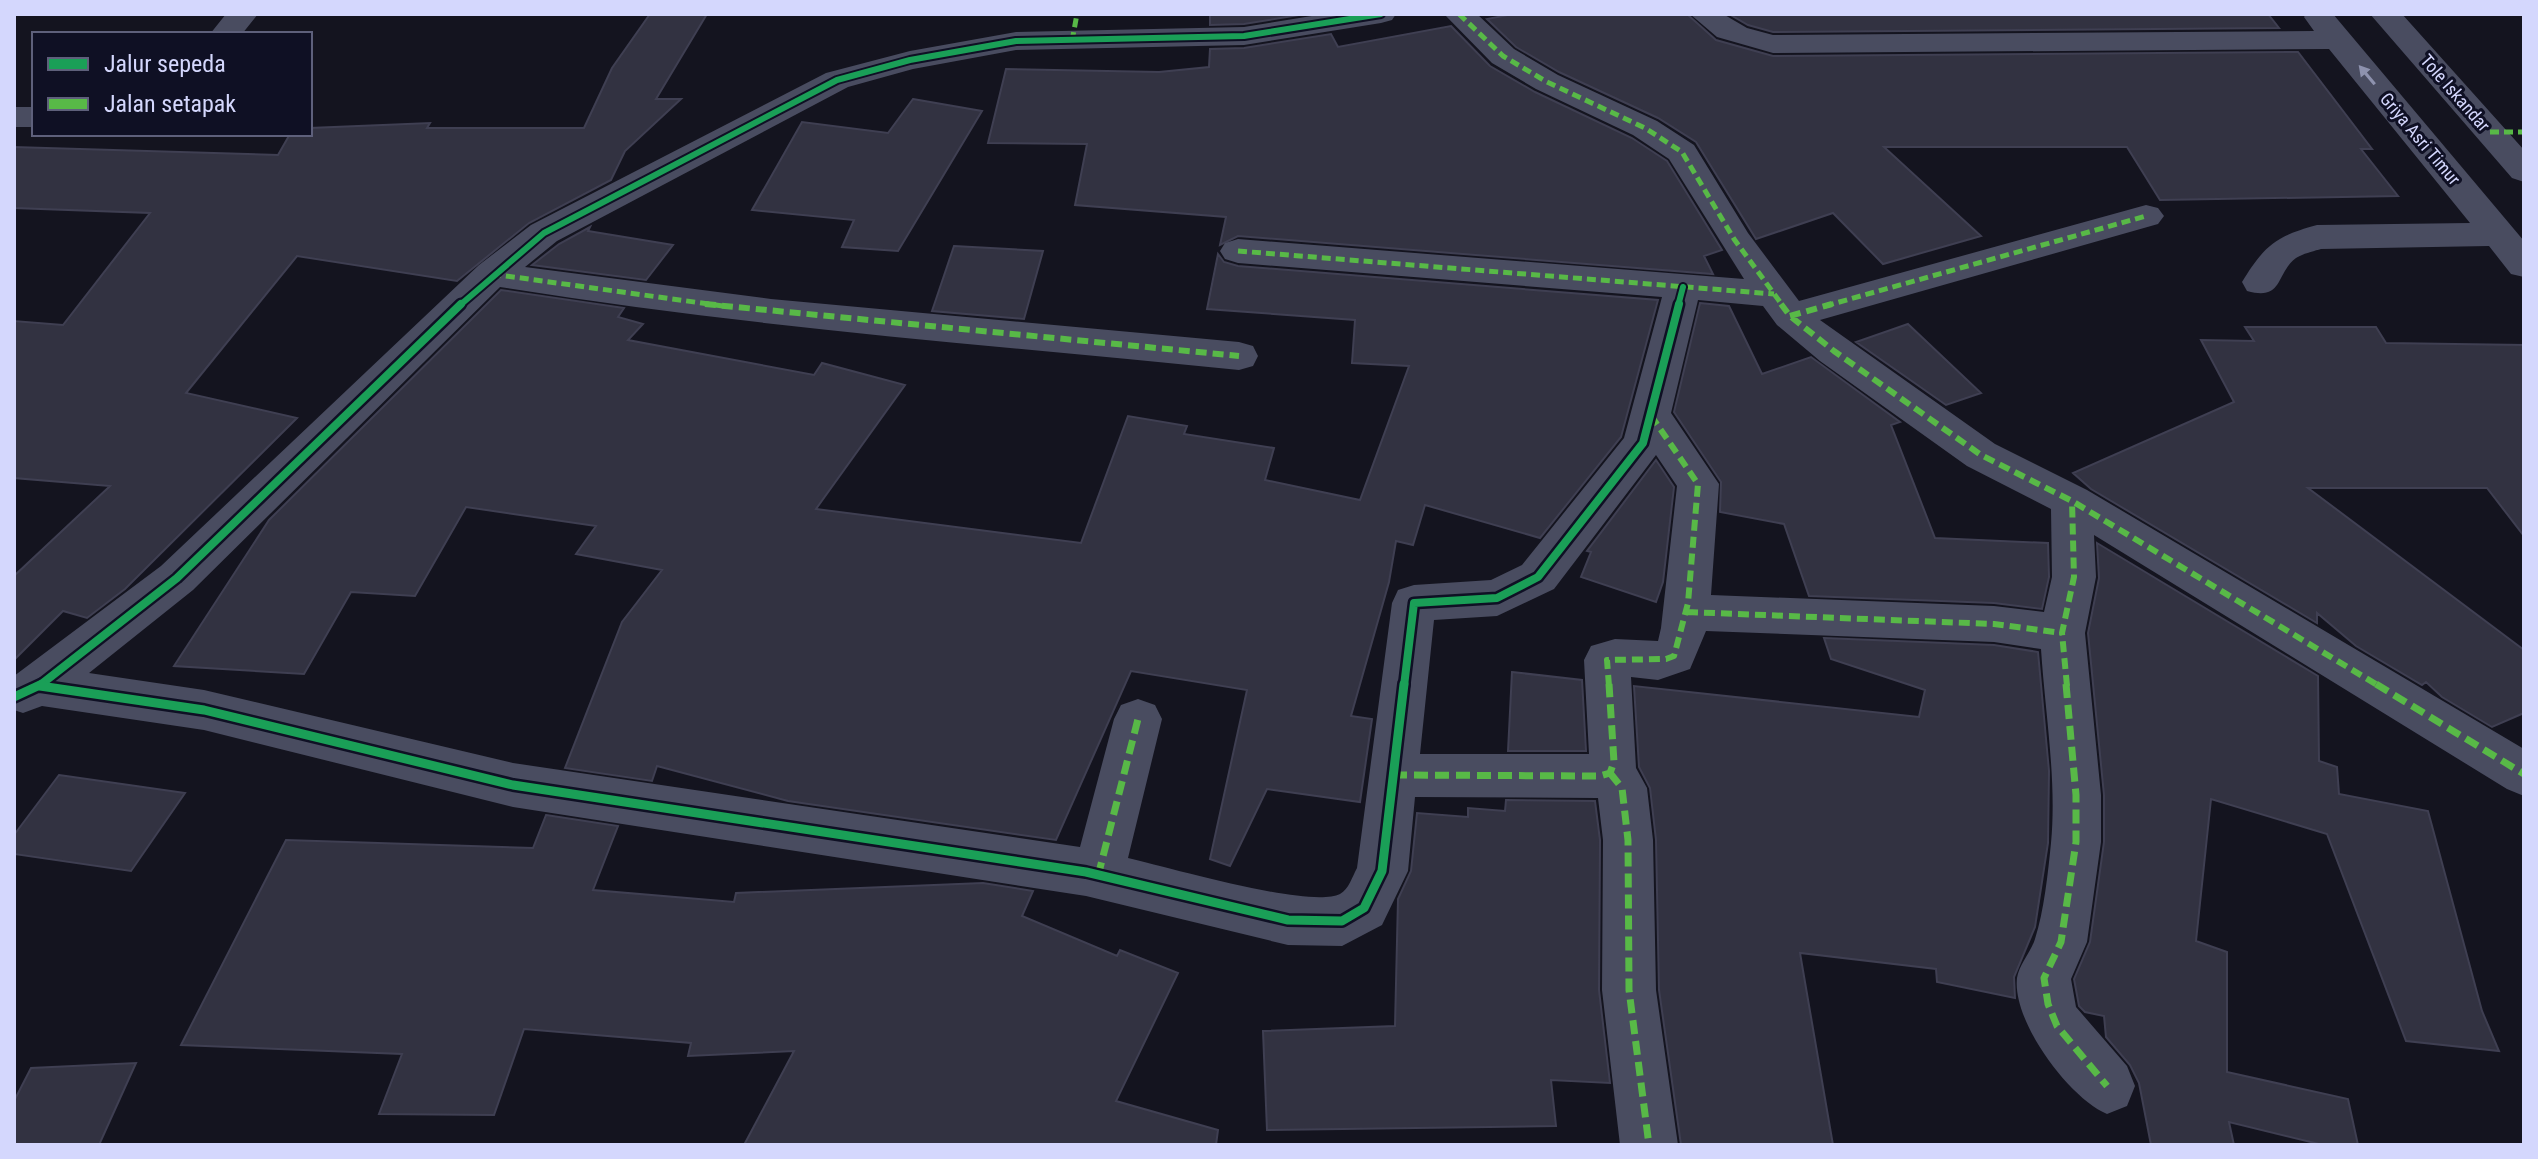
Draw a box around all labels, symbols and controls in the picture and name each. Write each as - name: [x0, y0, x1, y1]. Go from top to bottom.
- legend: [32, 32, 312, 136]
- text: Jalur sepeda: [104, 50, 226, 78]
- street label: Tole Iskandar: [2416, 50, 2495, 136]
- one-way arrow: [2359, 66, 2376, 86]
- street label: Griya Asri Timur: [2376, 88, 2465, 189]
- text: Jalan setapak: [104, 90, 236, 118]

